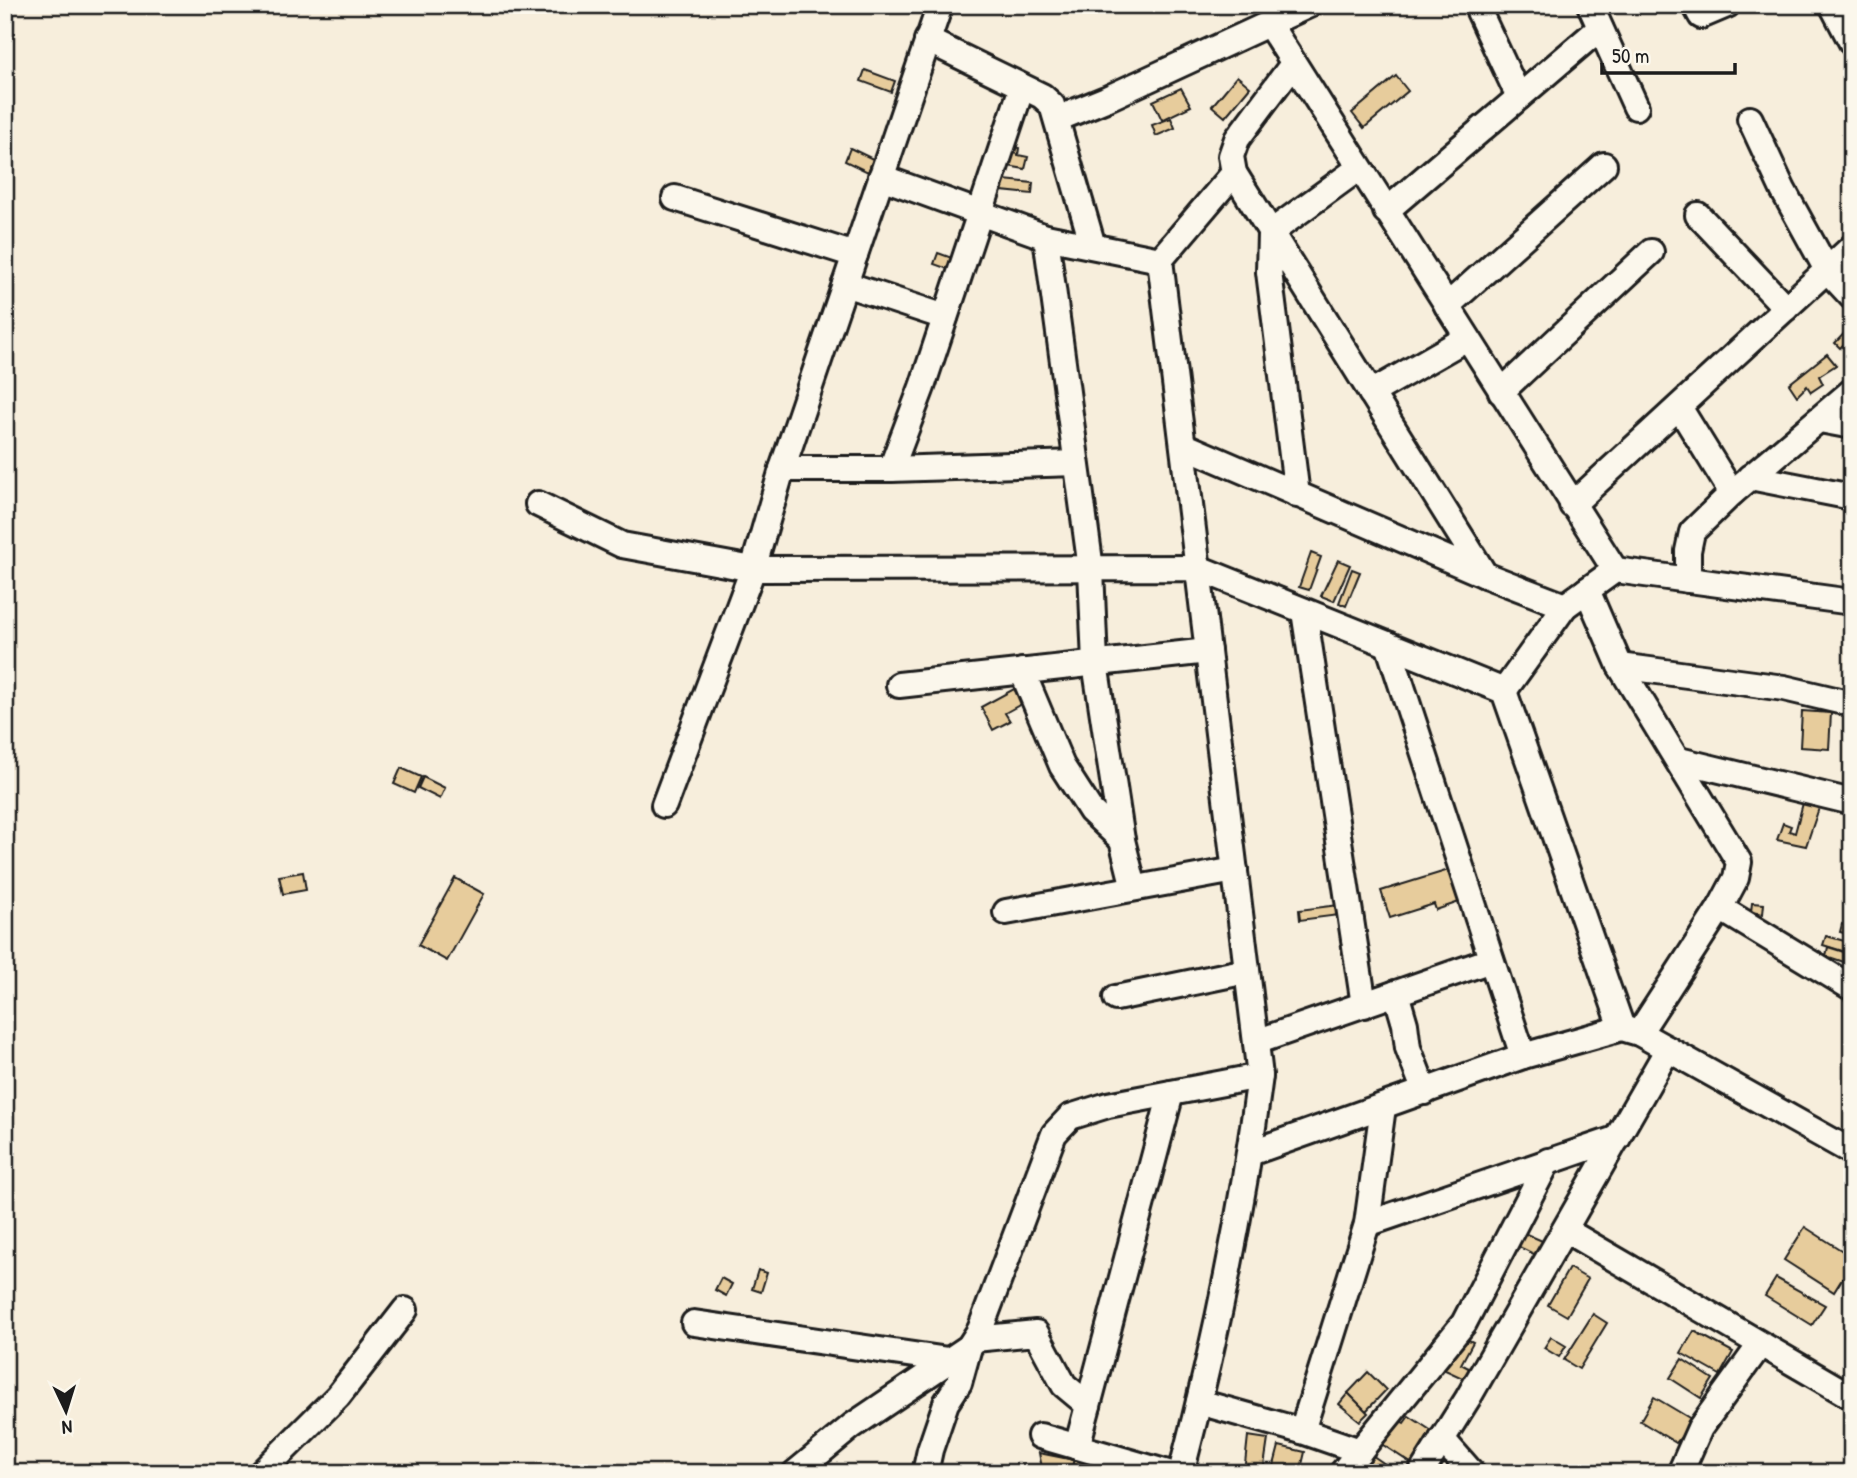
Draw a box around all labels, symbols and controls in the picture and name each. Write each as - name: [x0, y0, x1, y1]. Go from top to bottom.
- scale bar: [1602, 32, 1734, 76]
- text: 50 m: [1612, 41, 1649, 70]
- north arrow: [32, 1376, 102, 1446]
- text: N: [61, 1415, 73, 1441]

